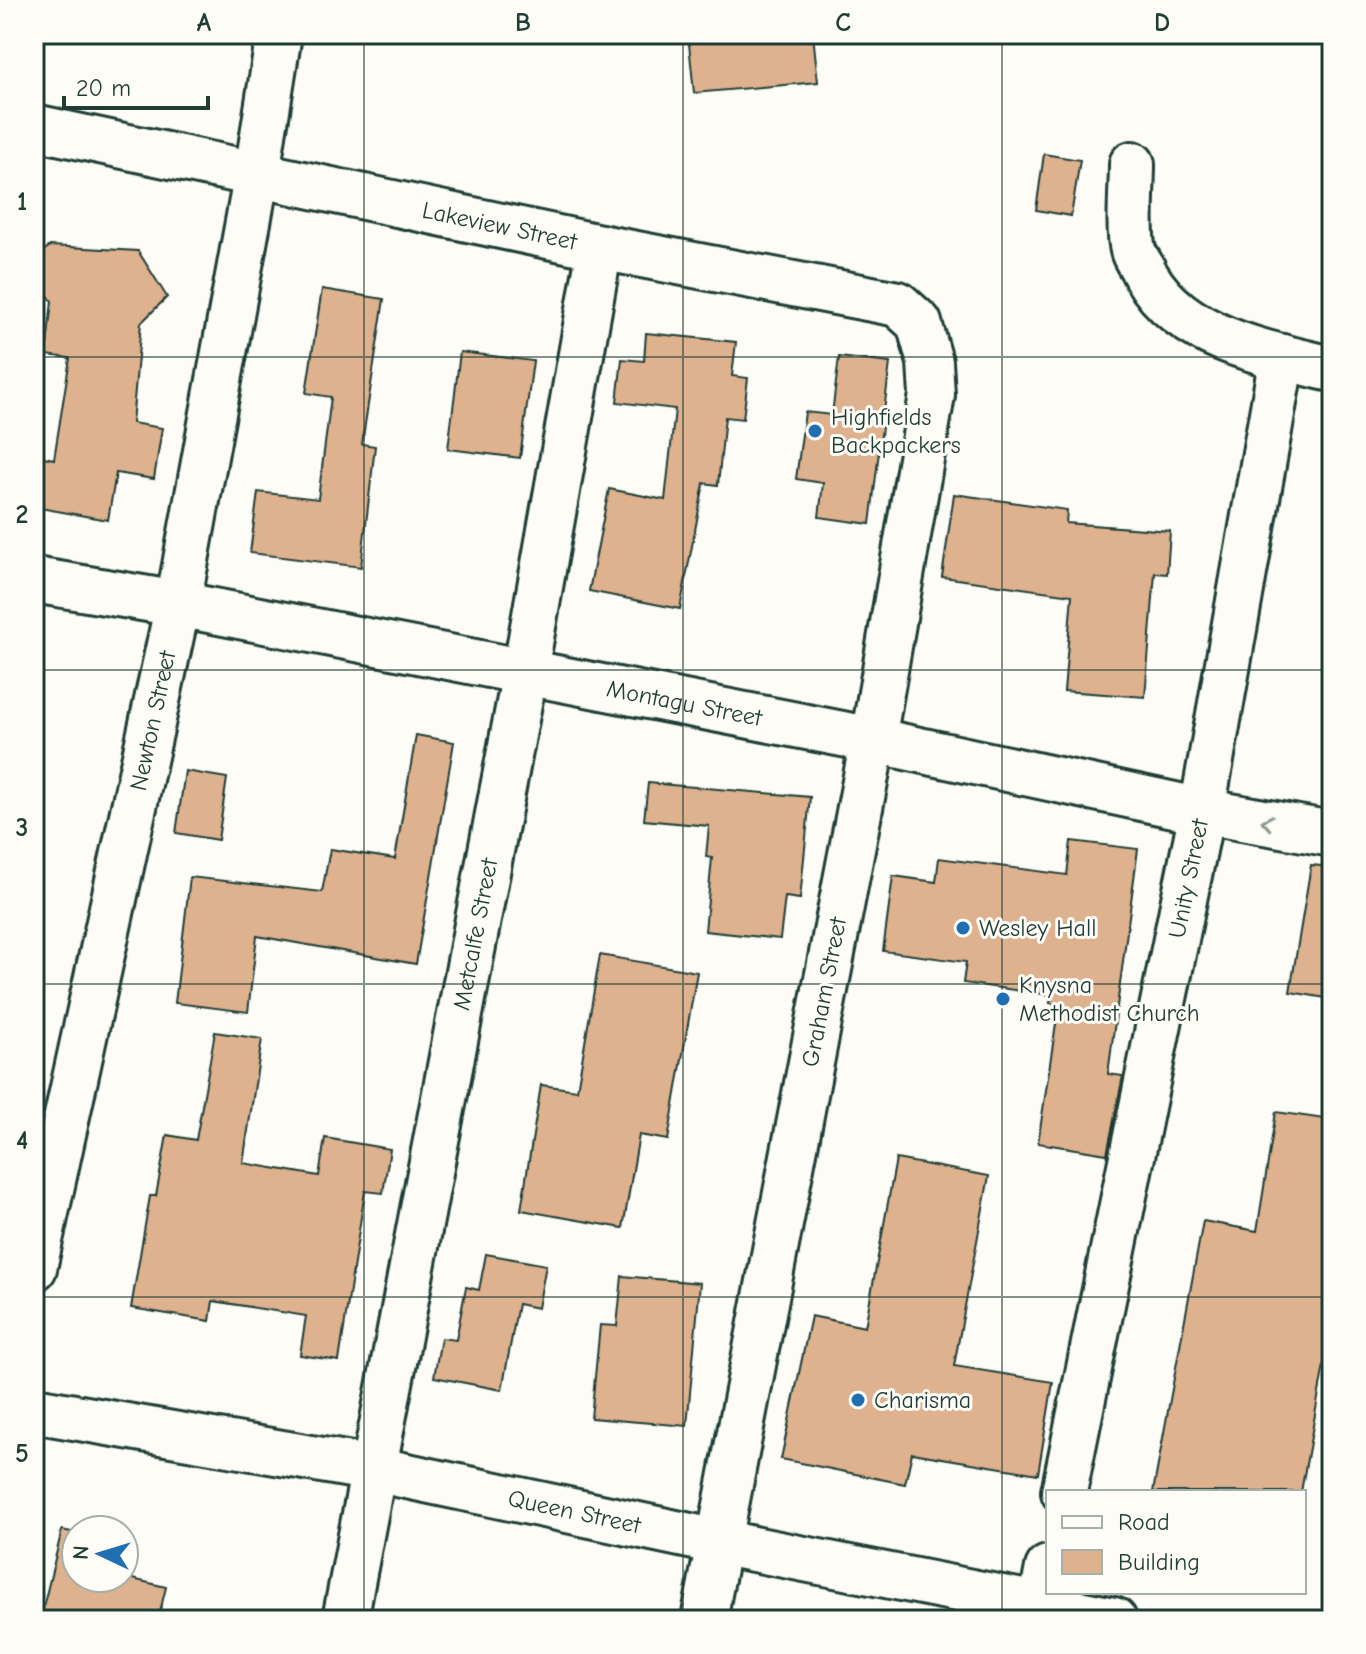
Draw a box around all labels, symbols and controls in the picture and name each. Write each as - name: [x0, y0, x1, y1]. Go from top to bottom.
- text: A: [197, 8, 212, 38]
- text: B: [515, 8, 531, 38]
- text: C: [835, 8, 851, 38]
- text: D: [1154, 8, 1170, 38]
- scale bar: [64, 60, 208, 110]
- text: 20 m: [76, 74, 131, 102]
- text: 1: [17, 187, 27, 217]
- street label: Lakeview Street: [420, 196, 581, 256]
- place label: Highfields Backpackers: [831, 403, 961, 459]
- marker: Highfields Backpackers: [806, 422, 824, 440]
- text: 2: [16, 500, 28, 530]
- street label: Newton Street: [124, 647, 182, 793]
- street label: Montagu Street: [604, 674, 766, 732]
- text: 3: [16, 813, 28, 843]
- street label: Unity Street: [1163, 815, 1214, 941]
- one-way arrow: [1260, 815, 1274, 832]
- street label: Metcalfe Street: [447, 855, 504, 1013]
- street label: Graham Street: [796, 914, 852, 1069]
- place label: Wesley Hall: [979, 914, 1096, 942]
- marker: Wesley Hall: [954, 919, 972, 937]
- place label: Knysna Methodist Church: [1019, 971, 1200, 1027]
- marker: Knysna Methodist Church: [994, 990, 1012, 1008]
- text: 4: [16, 1126, 28, 1156]
- place label: Charisma: [874, 1386, 971, 1414]
- marker: Charisma: [849, 1391, 867, 1409]
- text: 5: [15, 1439, 29, 1469]
- street label: Queen Street: [506, 1484, 644, 1539]
- legend: [1046, 1490, 1306, 1594]
- text: Road: [1118, 1508, 1170, 1536]
- north arrow: [60, 1514, 140, 1594]
- text: N: [68, 1545, 95, 1561]
- text: Building: [1118, 1548, 1200, 1576]

